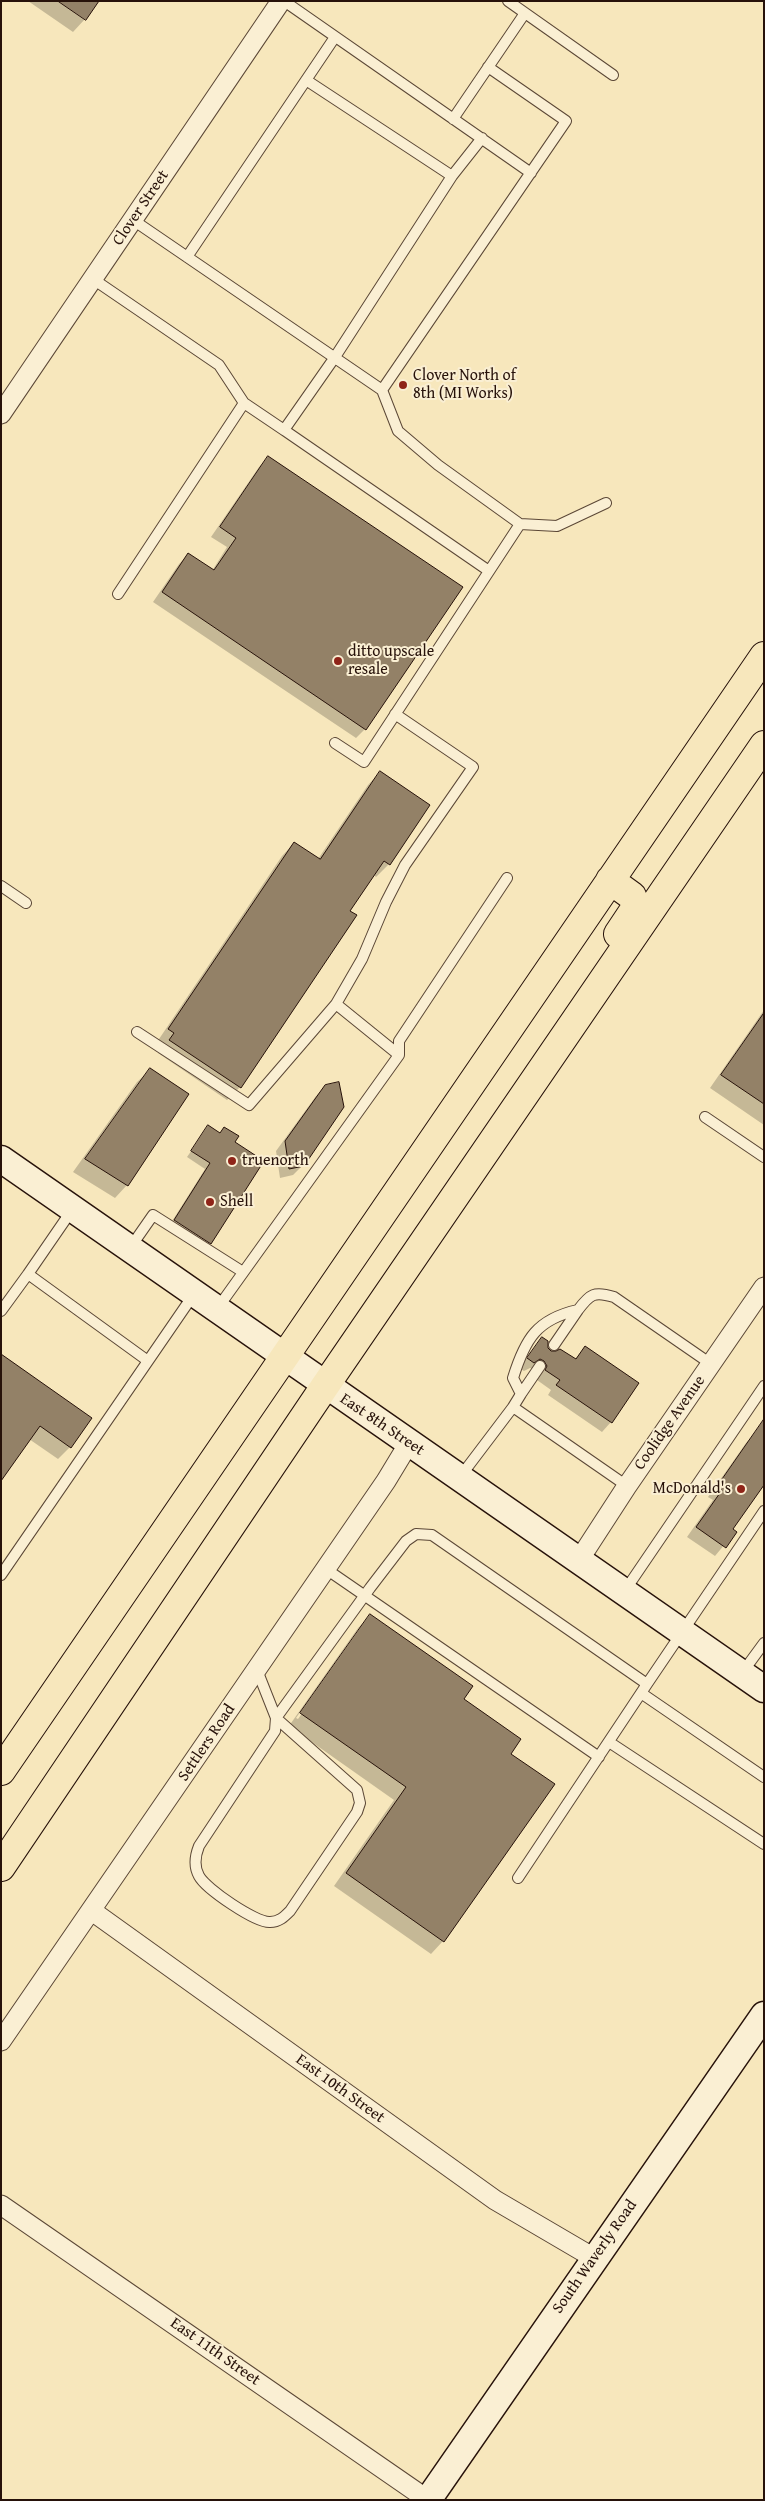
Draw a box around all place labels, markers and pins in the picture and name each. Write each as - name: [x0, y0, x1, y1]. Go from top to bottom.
- place label: Clover North of 8th (MI Works): [413, 366, 516, 404]
- marker: Clover North of 8th (MI Works): [397, 379, 409, 391]
- place label: ditto upscale resale: [348, 642, 434, 680]
- marker: ditto upscale resale: [332, 655, 344, 667]
- place label: truenorth: [242, 1151, 309, 1171]
- marker: truenorth: [226, 1155, 238, 1167]
- place label: Shell: [220, 1192, 253, 1212]
- marker: Shell: [204, 1196, 216, 1208]
- place label: McDonald's: [653, 1479, 731, 1499]
- marker: McDonald's: [735, 1483, 747, 1495]

